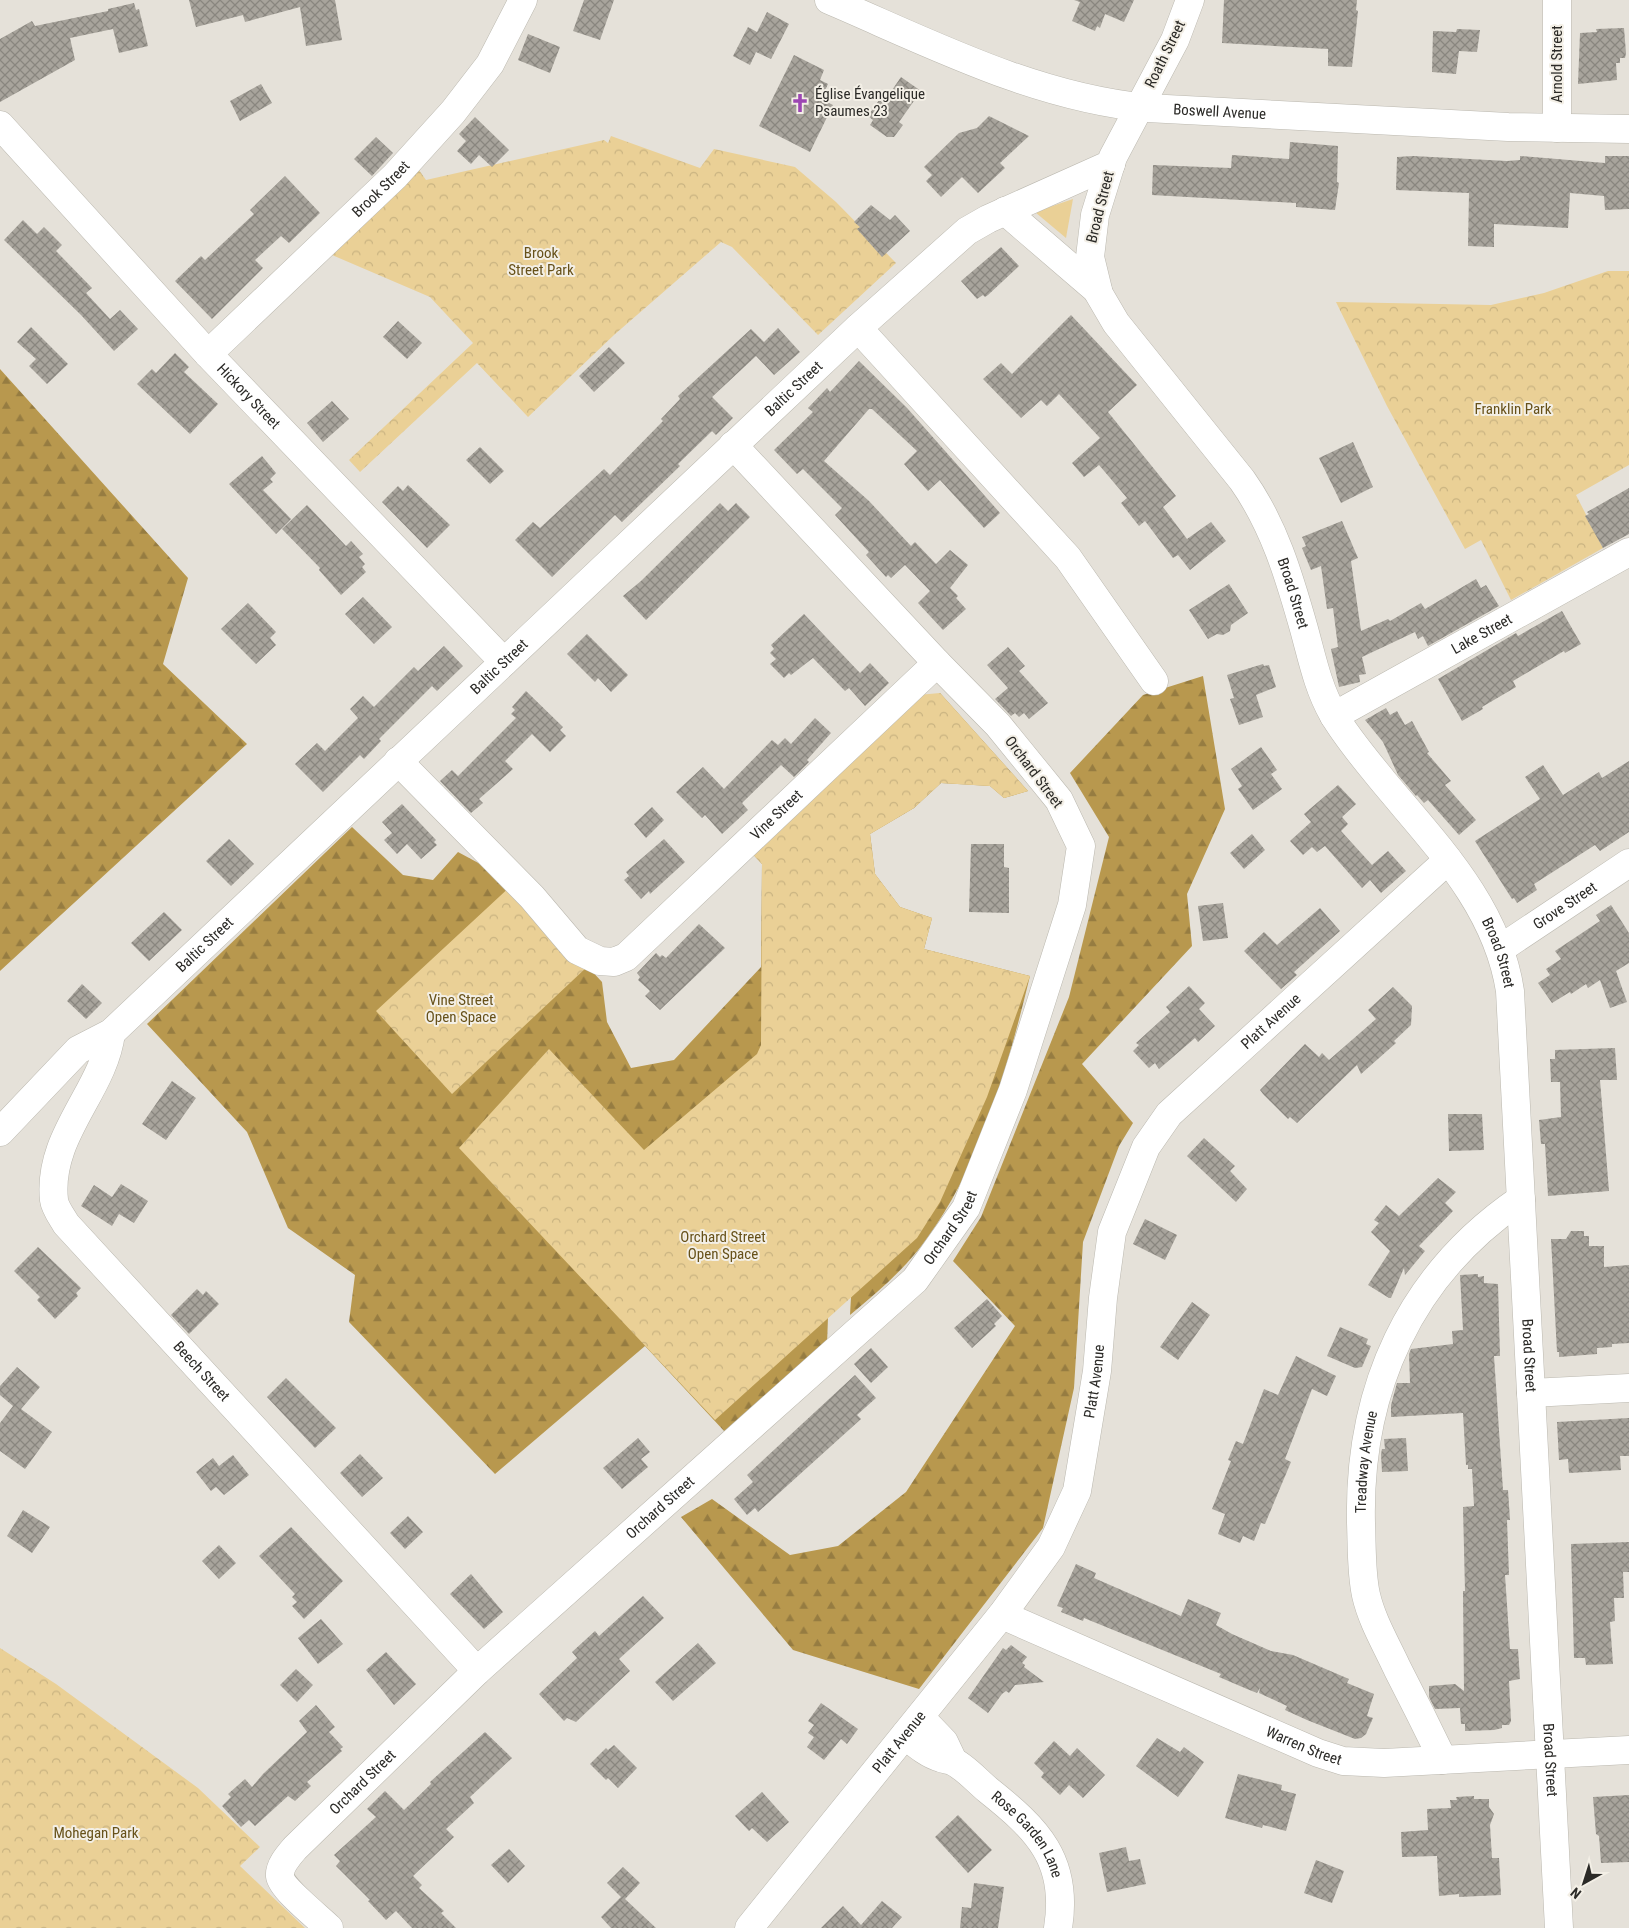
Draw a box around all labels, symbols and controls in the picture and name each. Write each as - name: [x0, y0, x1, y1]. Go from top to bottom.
- street label: Roath Street: [1141, 17, 1189, 91]
- street label: Arnold Street: [1548, 25, 1566, 103]
- place label: Église Évangelique Psaumes 23: [815, 85, 925, 120]
- church icon: Église Évangelique Psaumes 23: [789, 92, 811, 114]
- street label: Boswell Avenue: [1173, 100, 1266, 123]
- street label: Brook Street: [348, 157, 413, 221]
- street label: Broad Street: [1082, 169, 1118, 245]
- park label: Brook Street Park: [508, 244, 574, 279]
- street label: Baltic Street: [761, 357, 826, 420]
- street label: Hickory Street: [213, 360, 284, 433]
- park label: Franklin Park: [1475, 400, 1552, 418]
- street label: Broad Street: [1273, 555, 1312, 631]
- street label: Lake Street: [1448, 610, 1515, 658]
- street label: Baltic Street: [467, 635, 532, 698]
- street label: Orchard Street: [1001, 733, 1067, 811]
- street label: Vine Street: [747, 786, 806, 844]
- street label: Grove Street: [1530, 878, 1600, 933]
- street label: Baltic Street: [172, 913, 237, 976]
- street label: Broad Street: [1478, 914, 1518, 989]
- street label: Platt Avenue: [1237, 990, 1304, 1053]
- park label: Vine Street Open Space: [426, 991, 496, 1026]
- street label: Orchard Street: [920, 1188, 981, 1268]
- park label: Orchard Street Open Space: [680, 1228, 766, 1263]
- street label: Broad Street: [1518, 1318, 1540, 1393]
- street label: Beech Street: [169, 1338, 234, 1405]
- street label: Platt Avenue: [1080, 1344, 1108, 1420]
- street label: Treadway Avenue: [1352, 1409, 1381, 1513]
- street label: Orchard Street: [622, 1472, 698, 1543]
- street label: Platt Avenue: [869, 1707, 930, 1777]
- street label: Warren Street: [1263, 1722, 1344, 1769]
- street label: Broad Street: [1539, 1723, 1561, 1797]
- street label: Orchard Street: [326, 1746, 400, 1818]
- street label: Rose Garden Lane: [988, 1787, 1066, 1880]
- park label: Mohegan Park: [53, 1824, 139, 1842]
- north arrow: [1559, 1858, 1609, 1908]
- text: N: [1567, 1884, 1584, 1902]

